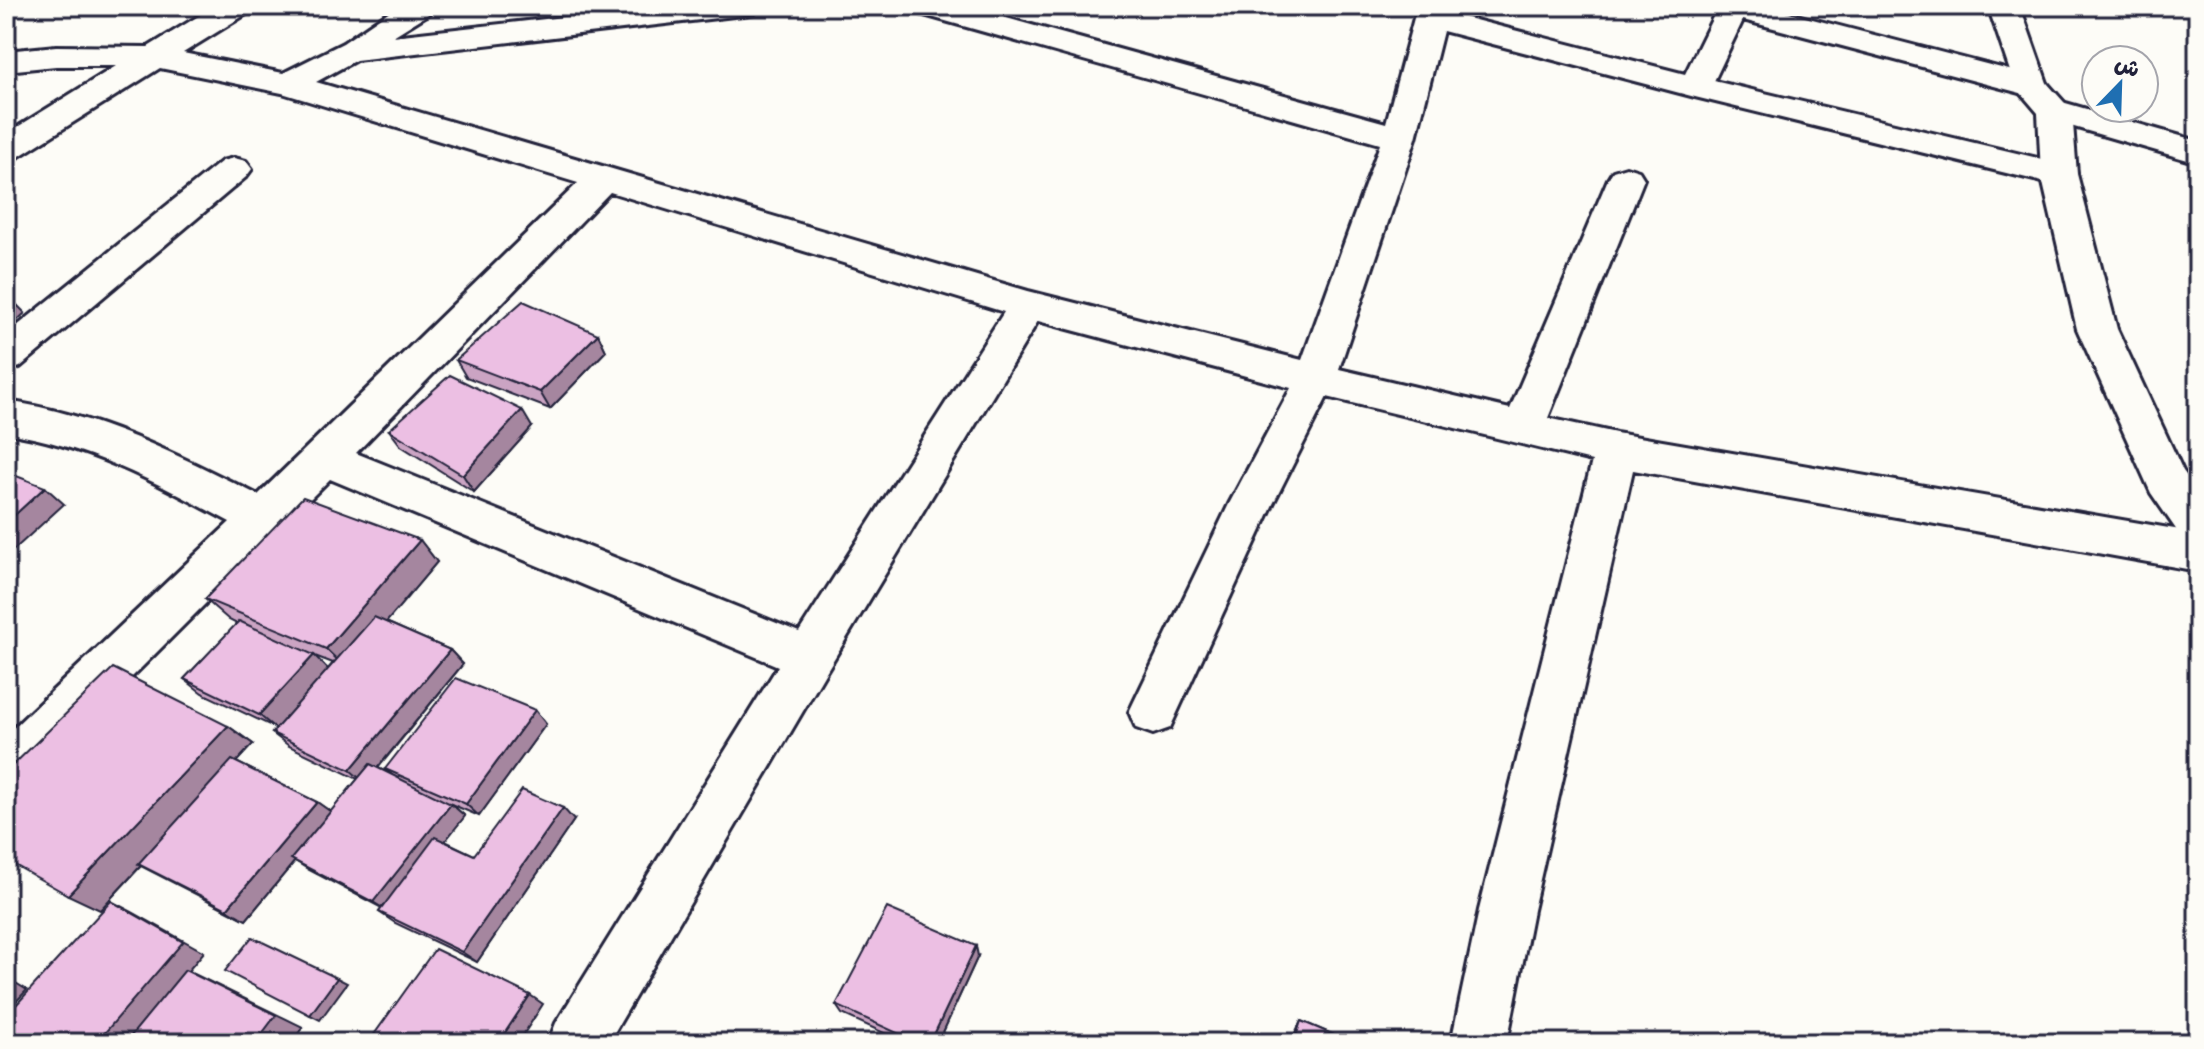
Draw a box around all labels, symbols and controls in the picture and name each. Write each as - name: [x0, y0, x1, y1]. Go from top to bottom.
- north arrow: [2080, 44, 2160, 124]
- text: ش: [2110, 53, 2142, 86]

